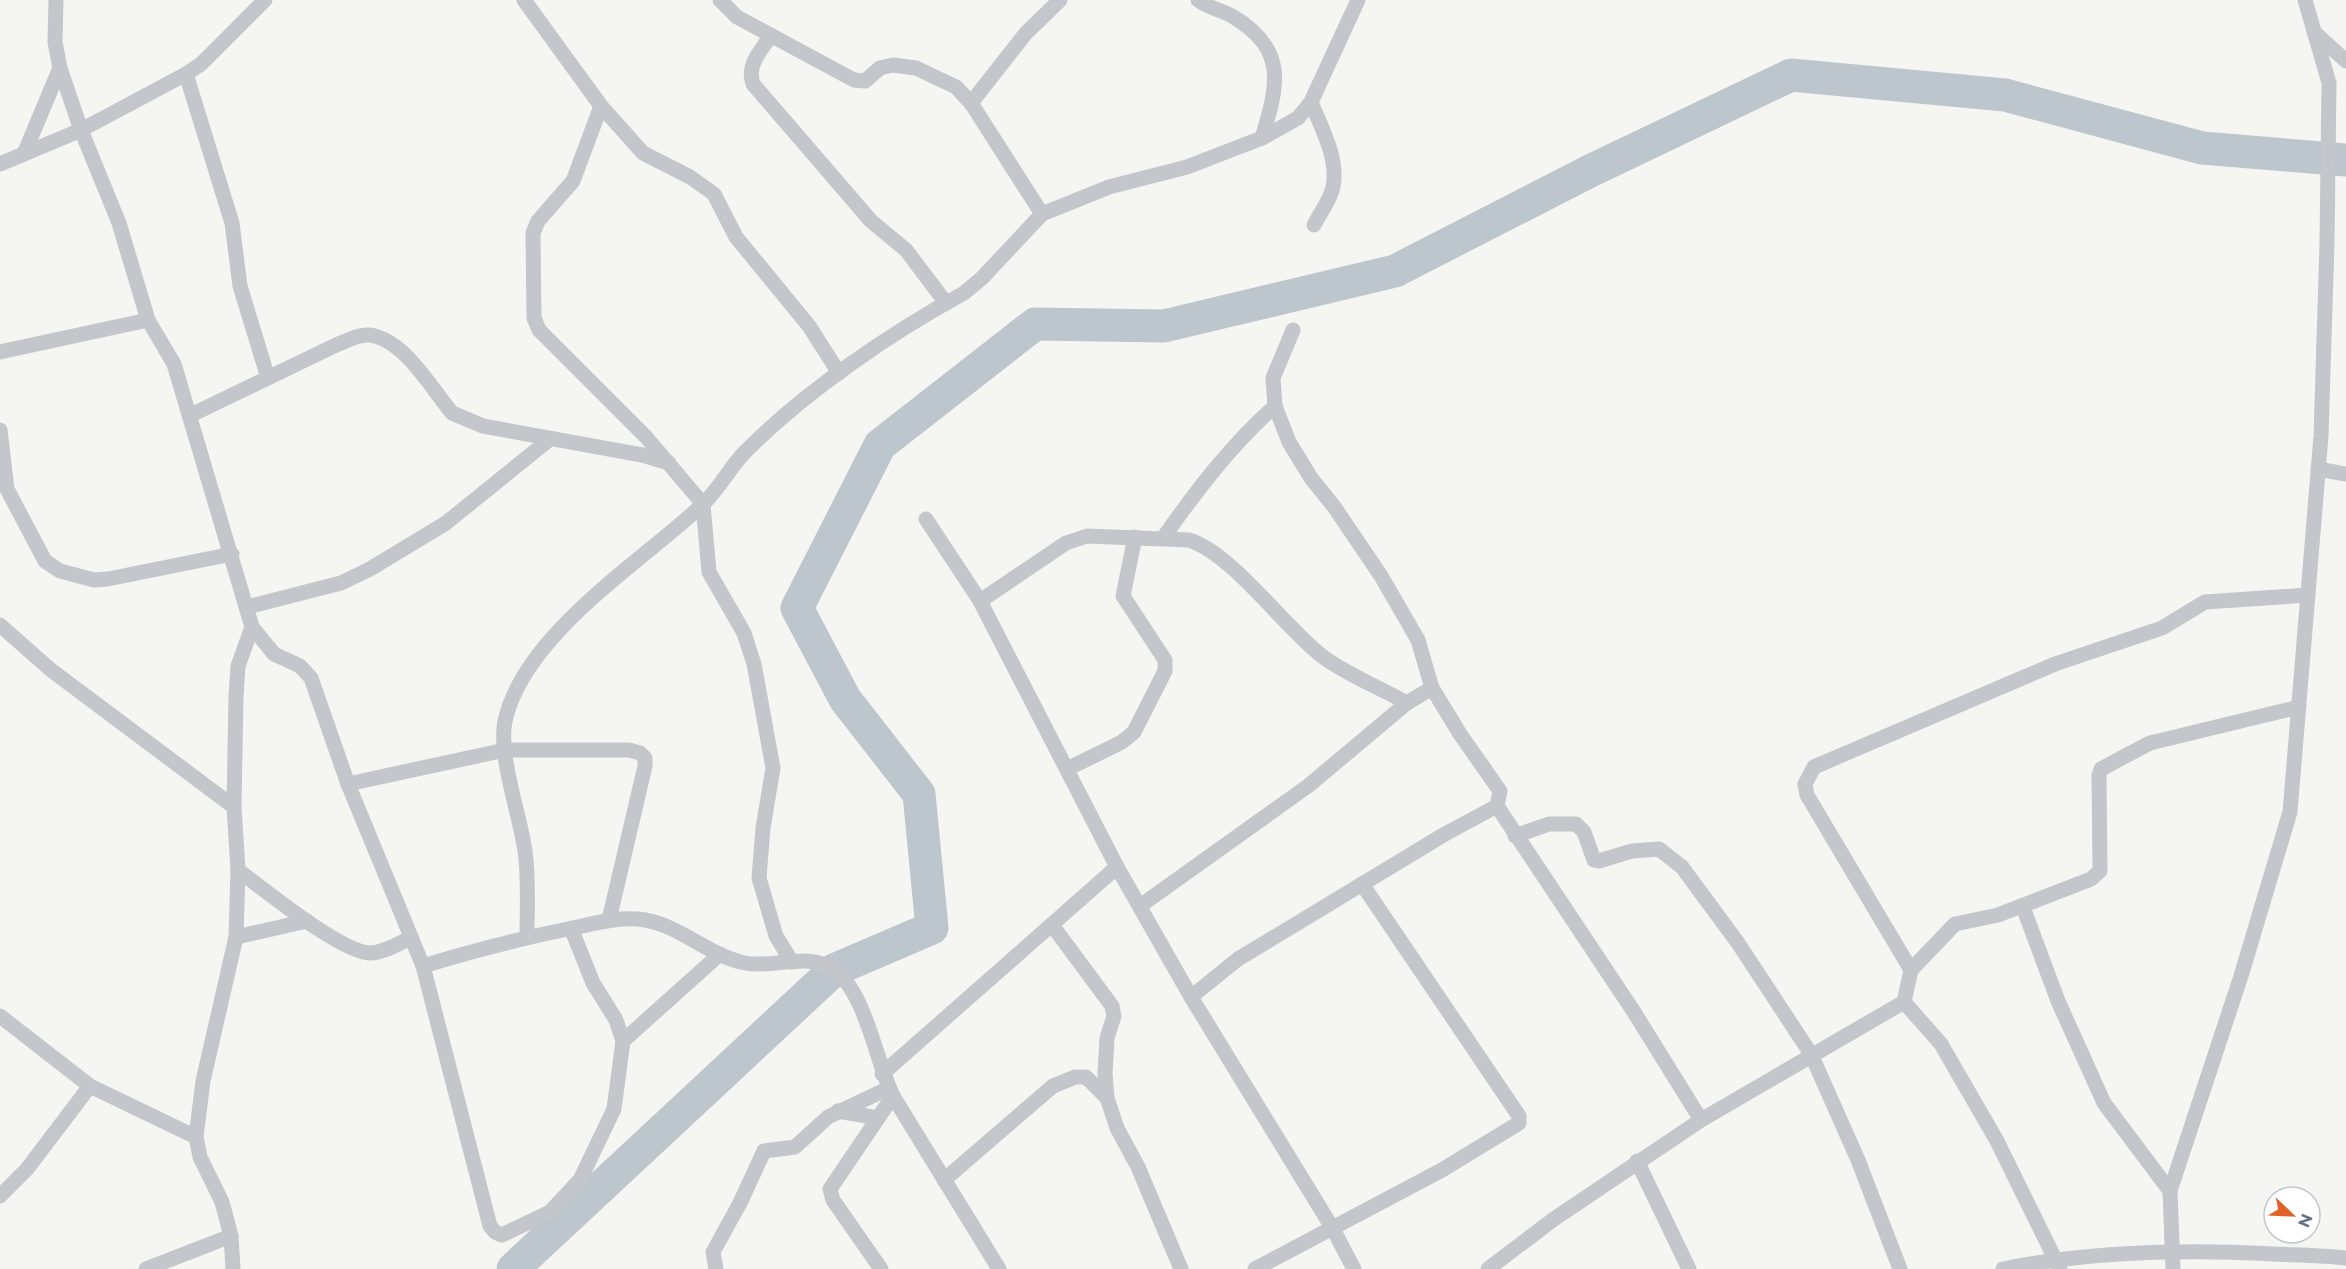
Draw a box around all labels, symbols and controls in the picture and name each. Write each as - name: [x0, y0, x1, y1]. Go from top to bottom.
- north arrow: [2262, 1185, 2322, 1245]
- text: N: [2294, 1211, 2317, 1230]

